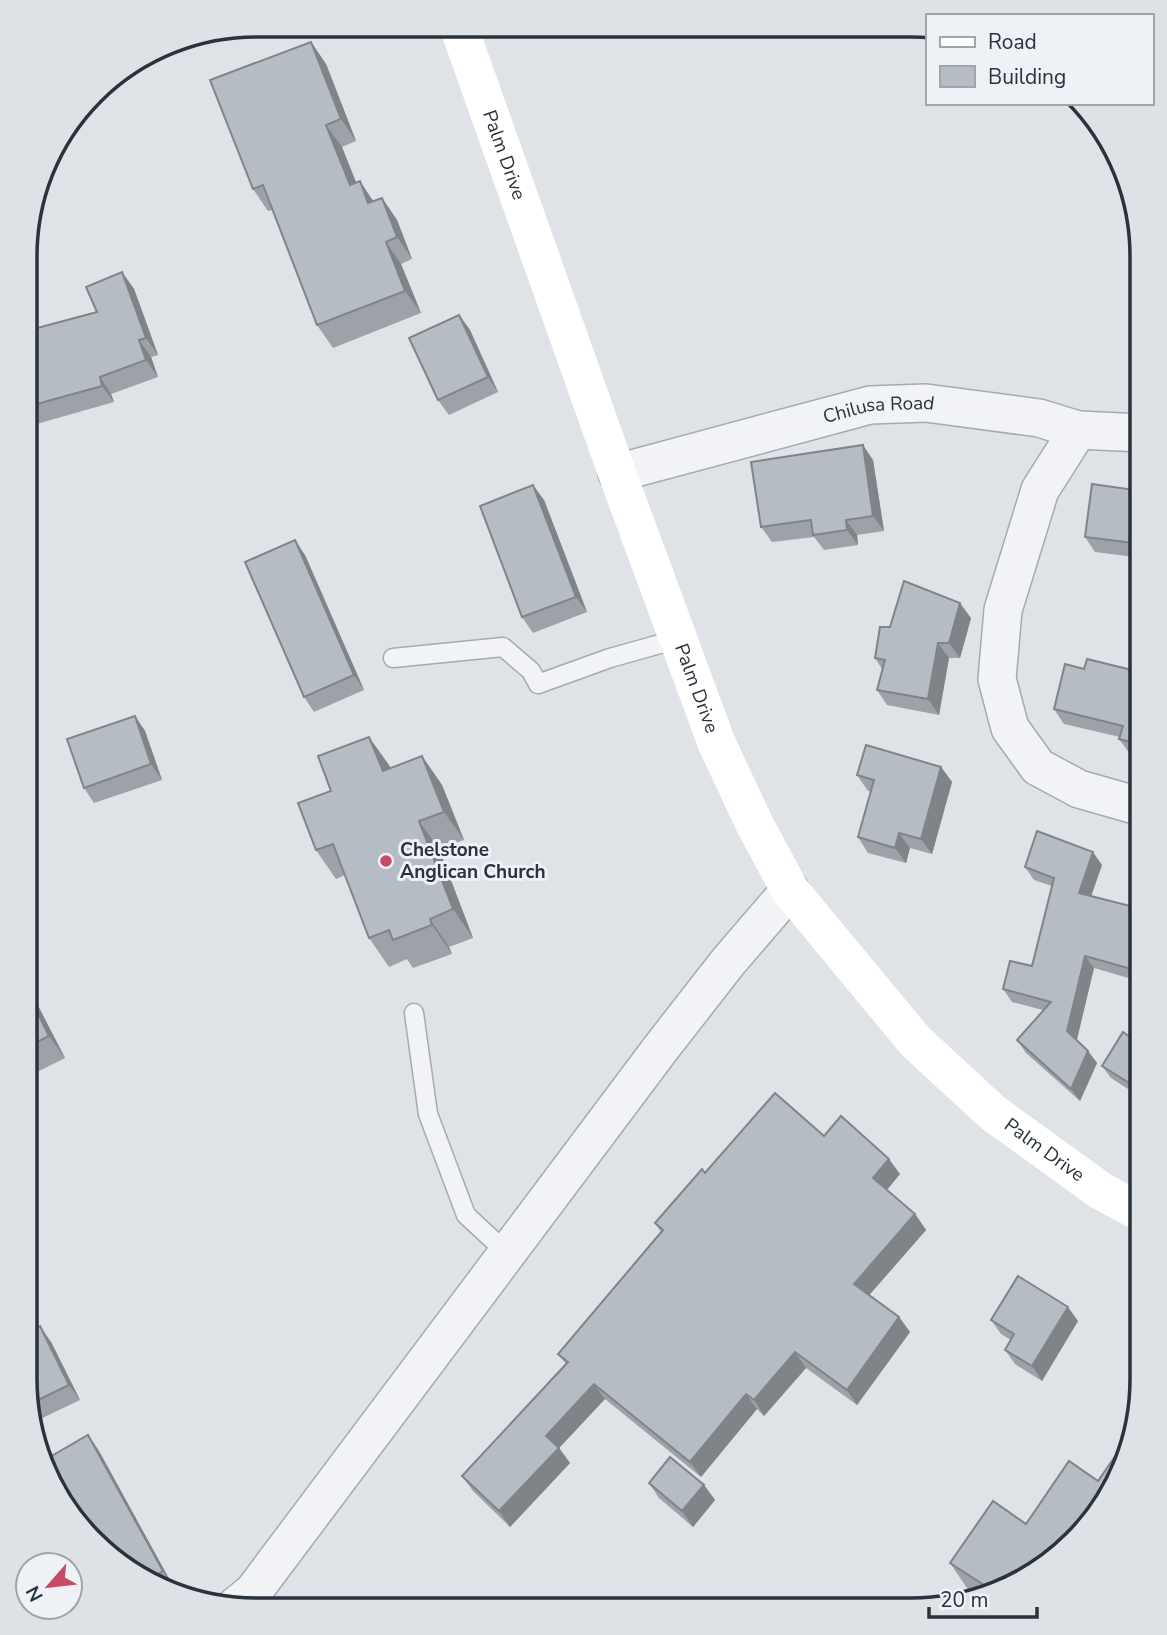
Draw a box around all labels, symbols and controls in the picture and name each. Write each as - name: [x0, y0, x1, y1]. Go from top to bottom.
- legend: [926, 14, 1153, 105]
- text: Road: [988, 28, 1037, 56]
- text: Building: [988, 63, 1066, 91]
- street label: Palm Drive: [476, 107, 532, 203]
- street label: Chilusa Road: [820, 390, 936, 430]
- street label: Palm Drive: [668, 640, 725, 737]
- place label: Chelstone Anglican Church: [400, 837, 546, 885]
- marker: Chelstone Anglican Church: [378, 853, 394, 869]
- street label: Palm Drive: [999, 1112, 1090, 1188]
- north arrow: [14, 1551, 84, 1621]
- scale bar: [929, 1576, 1038, 1620]
- text: N: [20, 1581, 50, 1606]
- text: 20 m: [940, 1586, 989, 1614]

